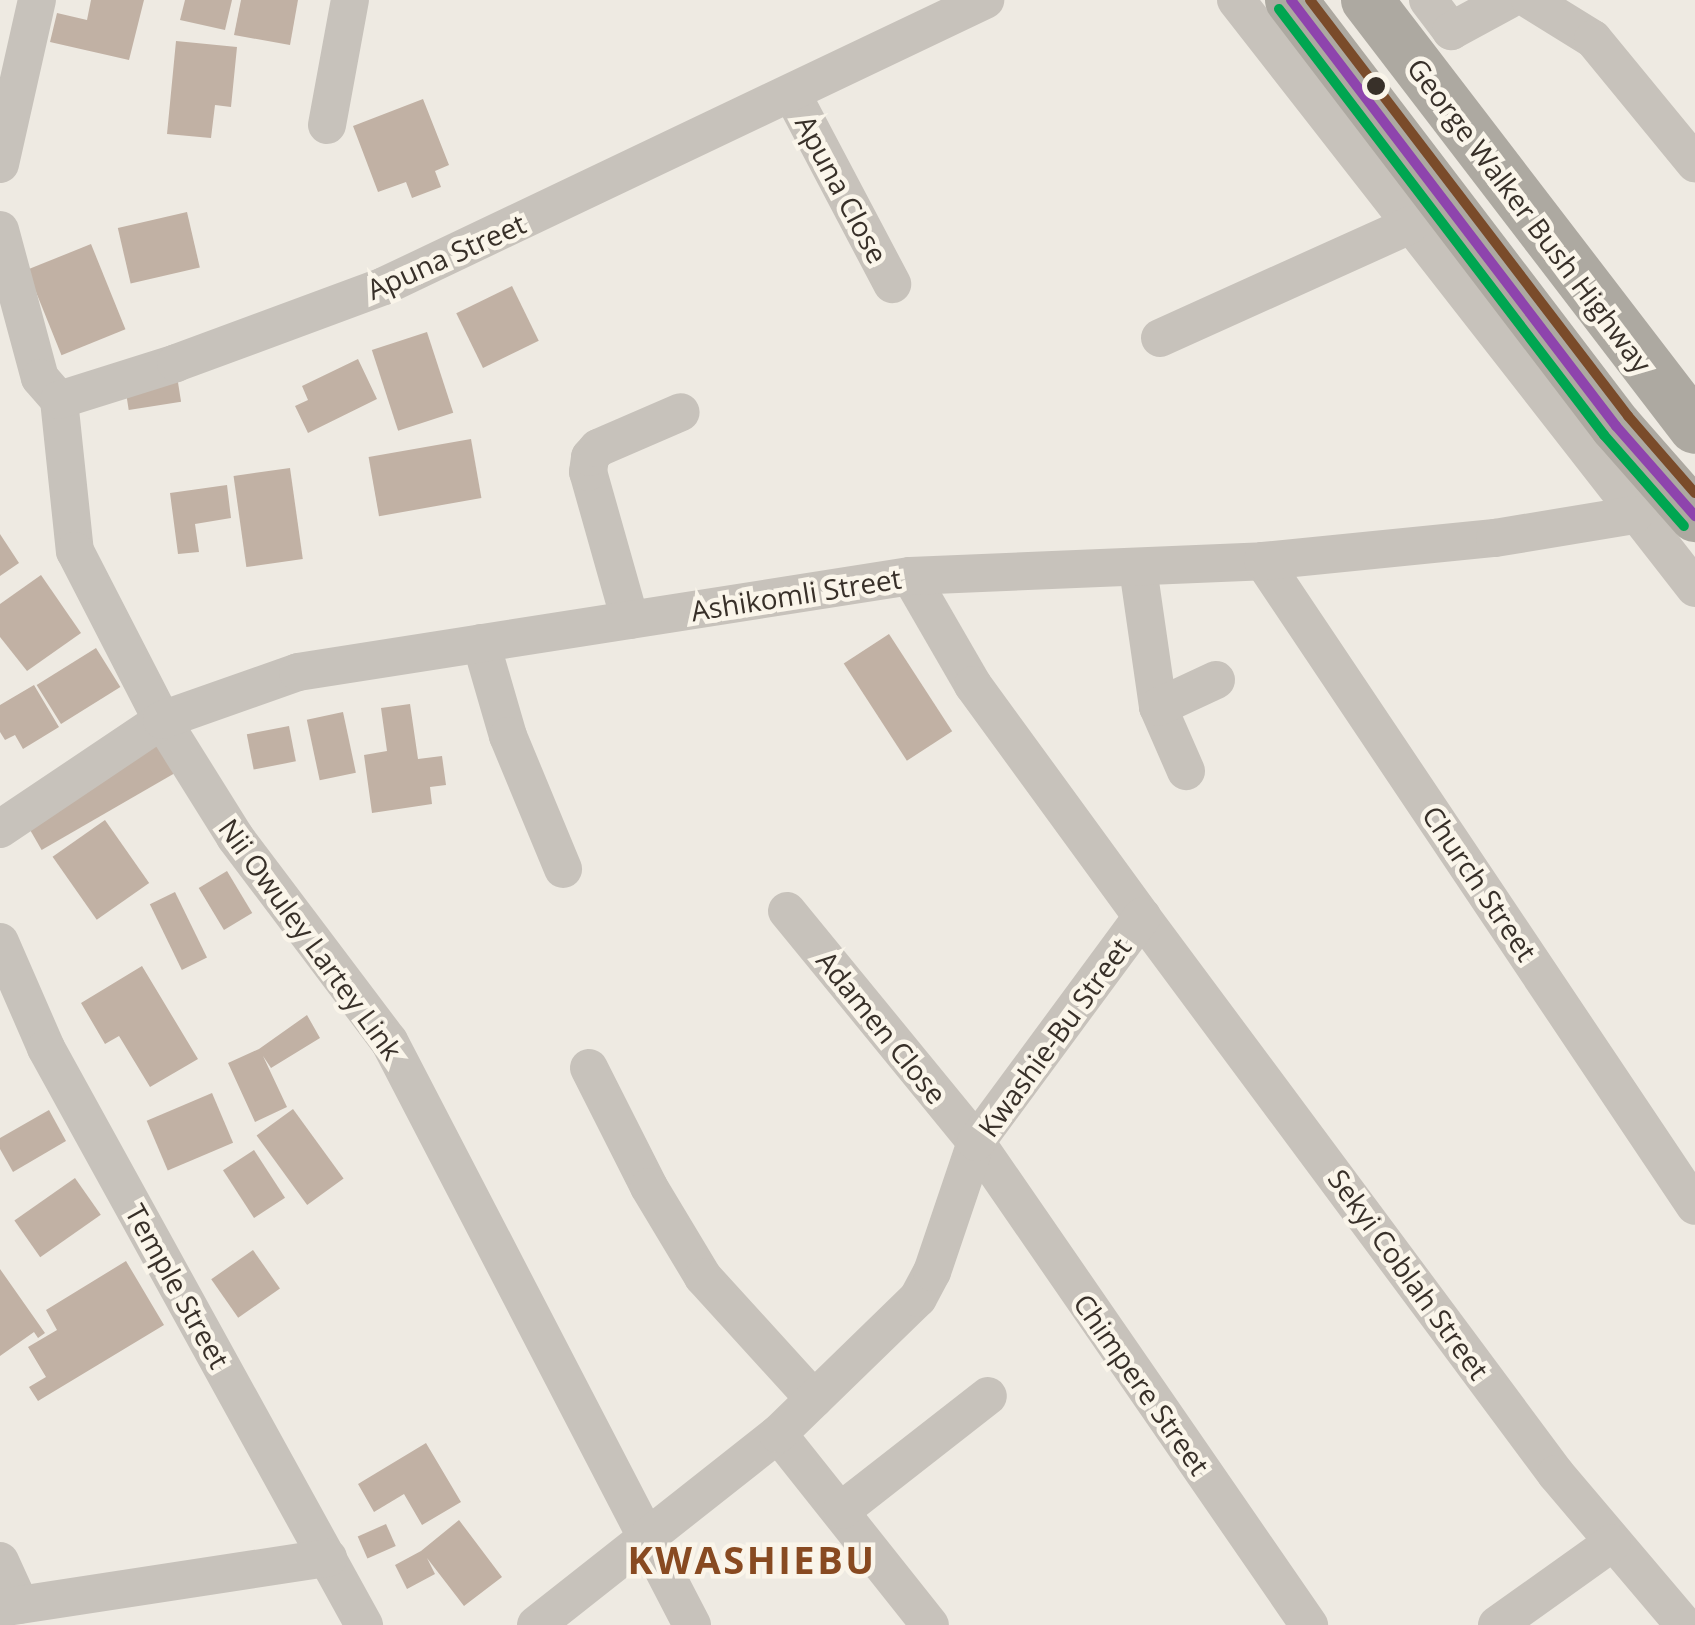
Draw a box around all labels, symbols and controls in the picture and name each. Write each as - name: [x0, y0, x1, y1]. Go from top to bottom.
- street label: George Walker Bush Highway: [1401, 51, 1659, 379]
- unlabelled marker: [1366, 76, 1386, 96]
- street label: Apuna Close: [789, 109, 895, 269]
- street label: Apuna Street: [361, 206, 531, 306]
- street label: Ashikomli Street: [688, 561, 904, 627]
- street label: Church Street: [1416, 799, 1544, 967]
- street label: Nii Owuley Lartey Link: [212, 812, 410, 1066]
- street label: Kwashie-Bu Street: [971, 931, 1137, 1143]
- street label: Adamen Close: [810, 944, 954, 1110]
- street label: Sekyi Coblah Street: [1322, 1163, 1496, 1385]
- street label: Temple Street: [119, 1198, 237, 1374]
- street label: Chimpere Street: [1067, 1287, 1217, 1481]
- district label: KWASHIEBU: [628, 1537, 876, 1583]

